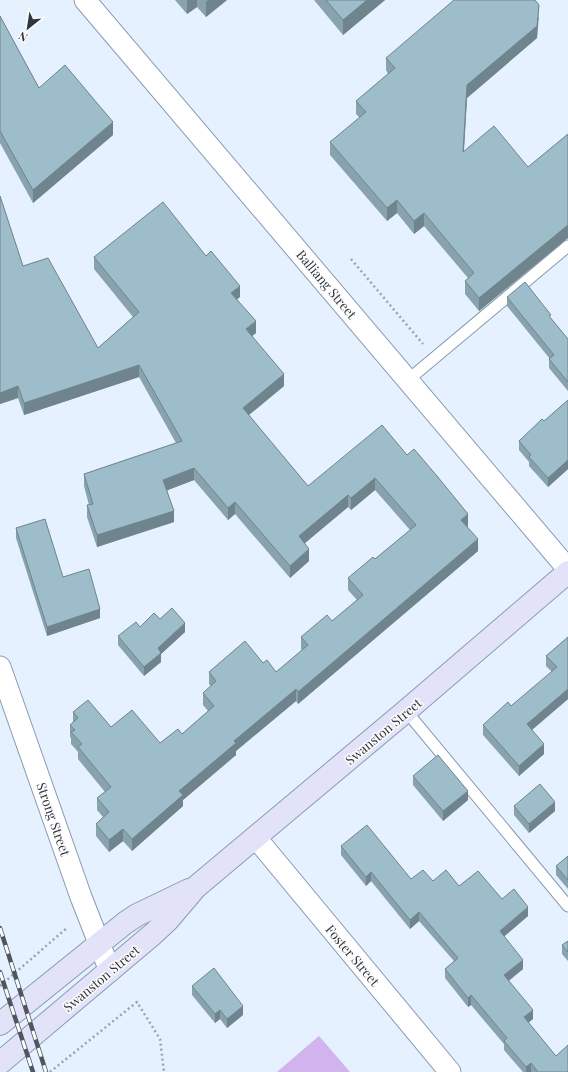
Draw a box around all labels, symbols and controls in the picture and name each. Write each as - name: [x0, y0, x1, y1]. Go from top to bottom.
- north arrow: [8, 8, 48, 48]
- text: N: [16, 29, 30, 46]
- street label: Balliang Street: [293, 246, 361, 322]
- street label: Swanston Street: [341, 694, 425, 768]
- street label: Strong Street: [33, 780, 75, 858]
- street label: Foster Street: [322, 921, 384, 989]
- street label: Swanston Street: [59, 941, 143, 1015]

